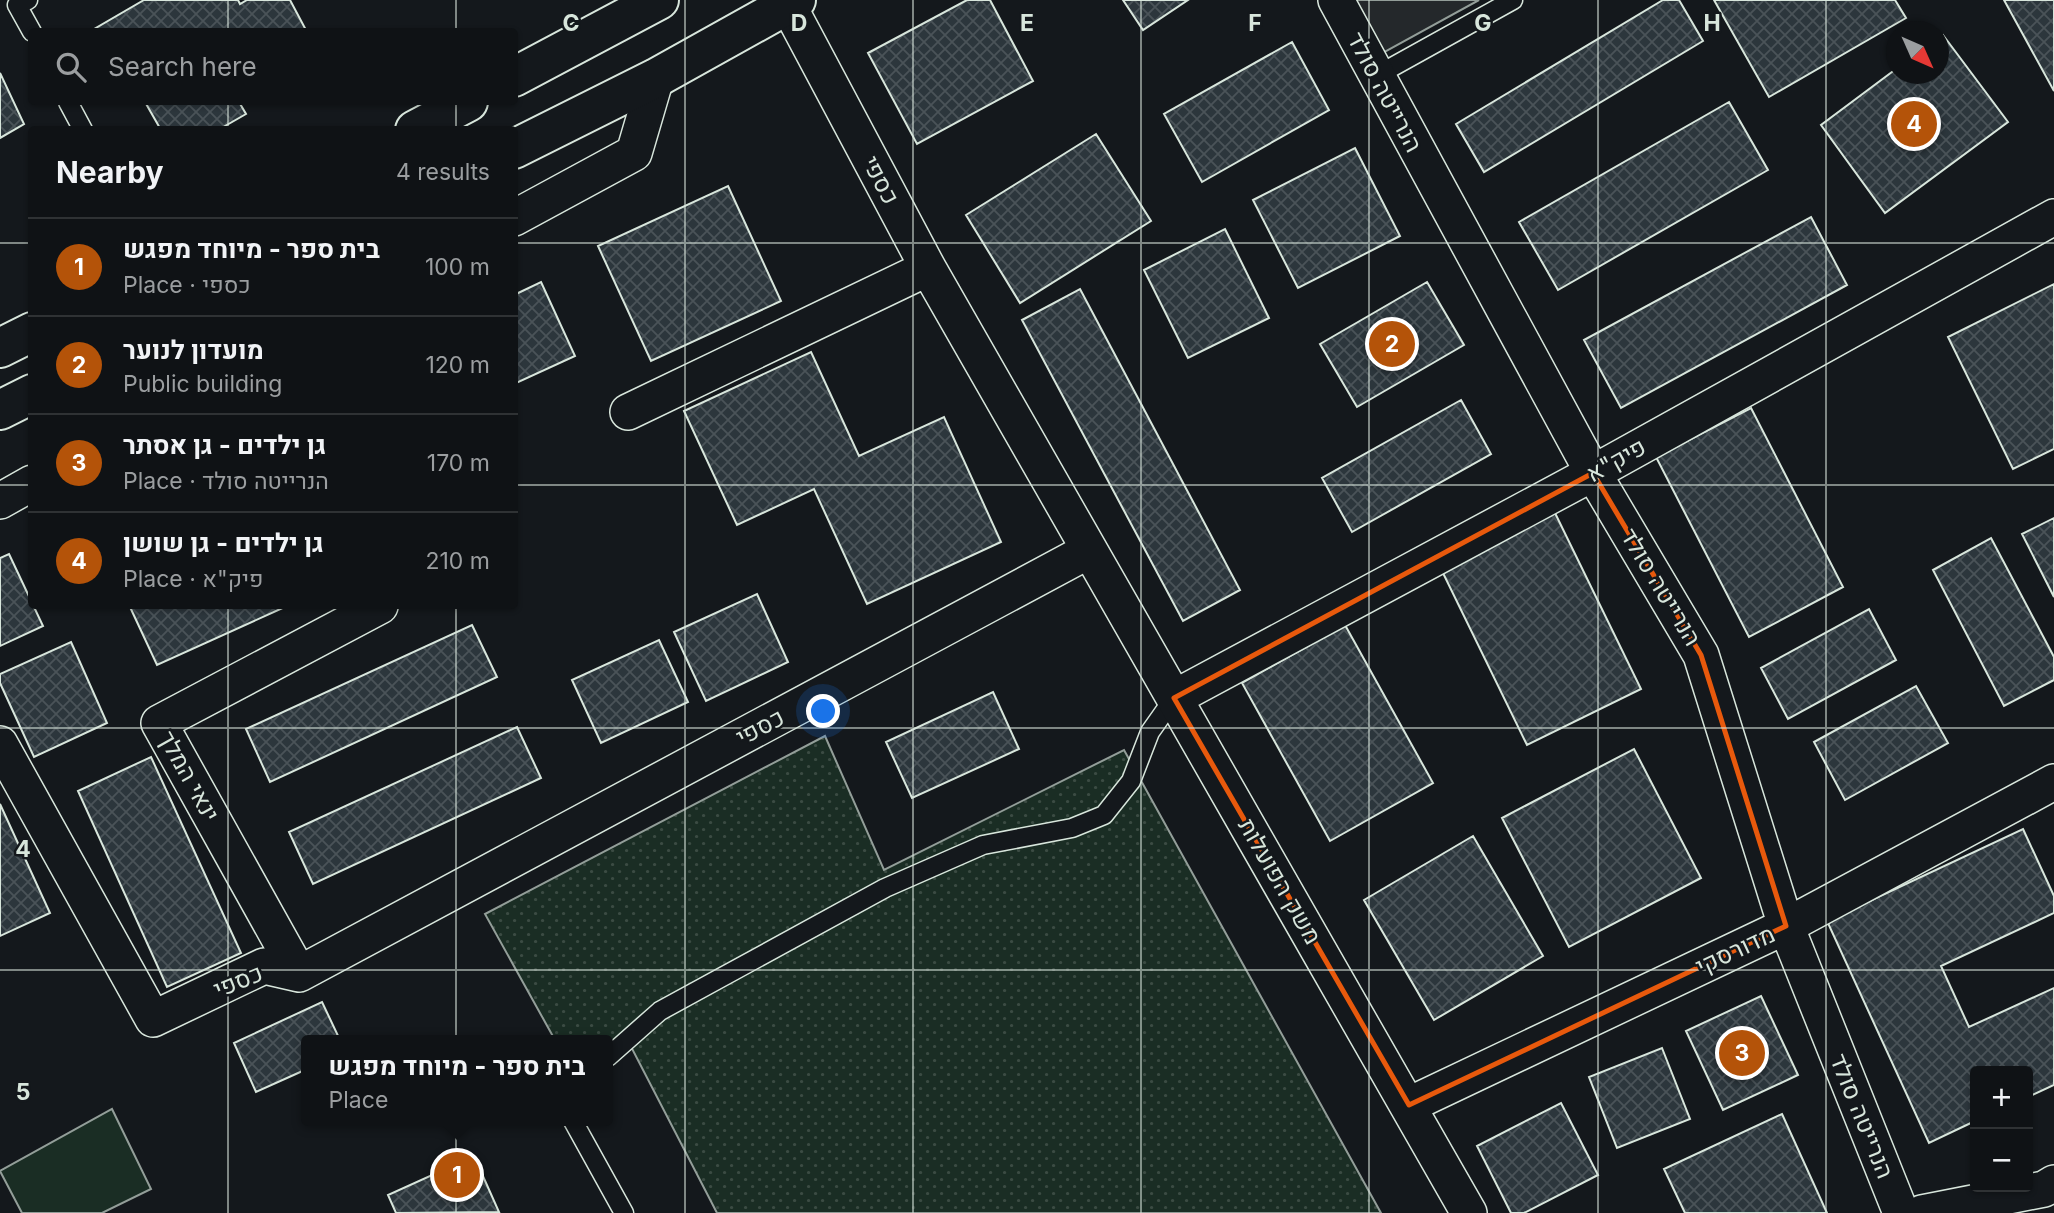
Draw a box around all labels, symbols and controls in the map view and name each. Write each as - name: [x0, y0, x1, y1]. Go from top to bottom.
- text: C: [562, 9, 580, 37]
- text: D: [791, 9, 807, 37]
- text: E: [1020, 9, 1034, 37]
- text: F: [1248, 9, 1262, 37]
- text: G: [1474, 9, 1492, 37]
- text: H: [1703, 9, 1721, 37]
- north arrow: [1886, 21, 1949, 84]
- street label: הנרייטה סולד: [1341, 27, 1429, 157]
- search box: [28, 28, 518, 105]
- icon: search: [52, 48, 90, 86]
- text: Search here: [108, 51, 257, 82]
- pin: 4: [1891, 98, 1937, 150]
- street label: כספי: [856, 151, 906, 209]
- text: Nearby: [56, 154, 164, 190]
- text: 4 results: [396, 158, 490, 186]
- text: בית ספר - מיוחד מפגש: [123, 233, 380, 264]
- text: 1: [74, 253, 84, 281]
- text: 100 m: [425, 253, 490, 281]
- text: Place · כספי: [123, 271, 251, 299]
- pin: 2: [1369, 318, 1415, 370]
- text: מועדון לנוער: [123, 334, 264, 365]
- text: 2: [72, 351, 86, 379]
- text: 120 m: [425, 351, 490, 379]
- text: Public building: [123, 370, 282, 398]
- text: גן ילדים - גן אסתר: [123, 429, 326, 460]
- street label: פיק"א: [1581, 432, 1651, 488]
- text: 3: [72, 449, 86, 477]
- text: 170 m: [427, 449, 490, 477]
- text: Place · הנרייטה סולד: [123, 467, 329, 495]
- street label: הנרייטה סולד: [1615, 523, 1707, 651]
- text: גן ילדים - גן שושן: [123, 527, 324, 558]
- text: 4: [71, 547, 87, 575]
- text: 210 m: [425, 547, 490, 575]
- text: Place · פיק"א: [123, 565, 263, 593]
- your location: [806, 694, 840, 728]
- street label: כספי: [731, 702, 789, 752]
- street label: ינאי המלך: [152, 726, 226, 826]
- street label: משק הפועלות: [1232, 813, 1328, 949]
- text: 4: [15, 835, 31, 863]
- street label: מדורסקי: [1691, 919, 1779, 981]
- street label: כספי: [209, 958, 267, 1004]
- pin: 3: [1719, 1027, 1765, 1079]
- popup: [301, 1035, 613, 1126]
- street label: הנרייטה סולד: [1824, 1049, 1900, 1183]
- text: בית ספר - מיוחד מפגש: [329, 1050, 585, 1081]
- map controls: [1970, 1066, 2033, 1192]
- button: +: [1970, 1066, 2033, 1129]
- text: 5: [16, 1078, 30, 1106]
- text: Place: [329, 1086, 388, 1114]
- button: −: [1970, 1129, 2033, 1192]
- pin: 1: [434, 1149, 480, 1201]

